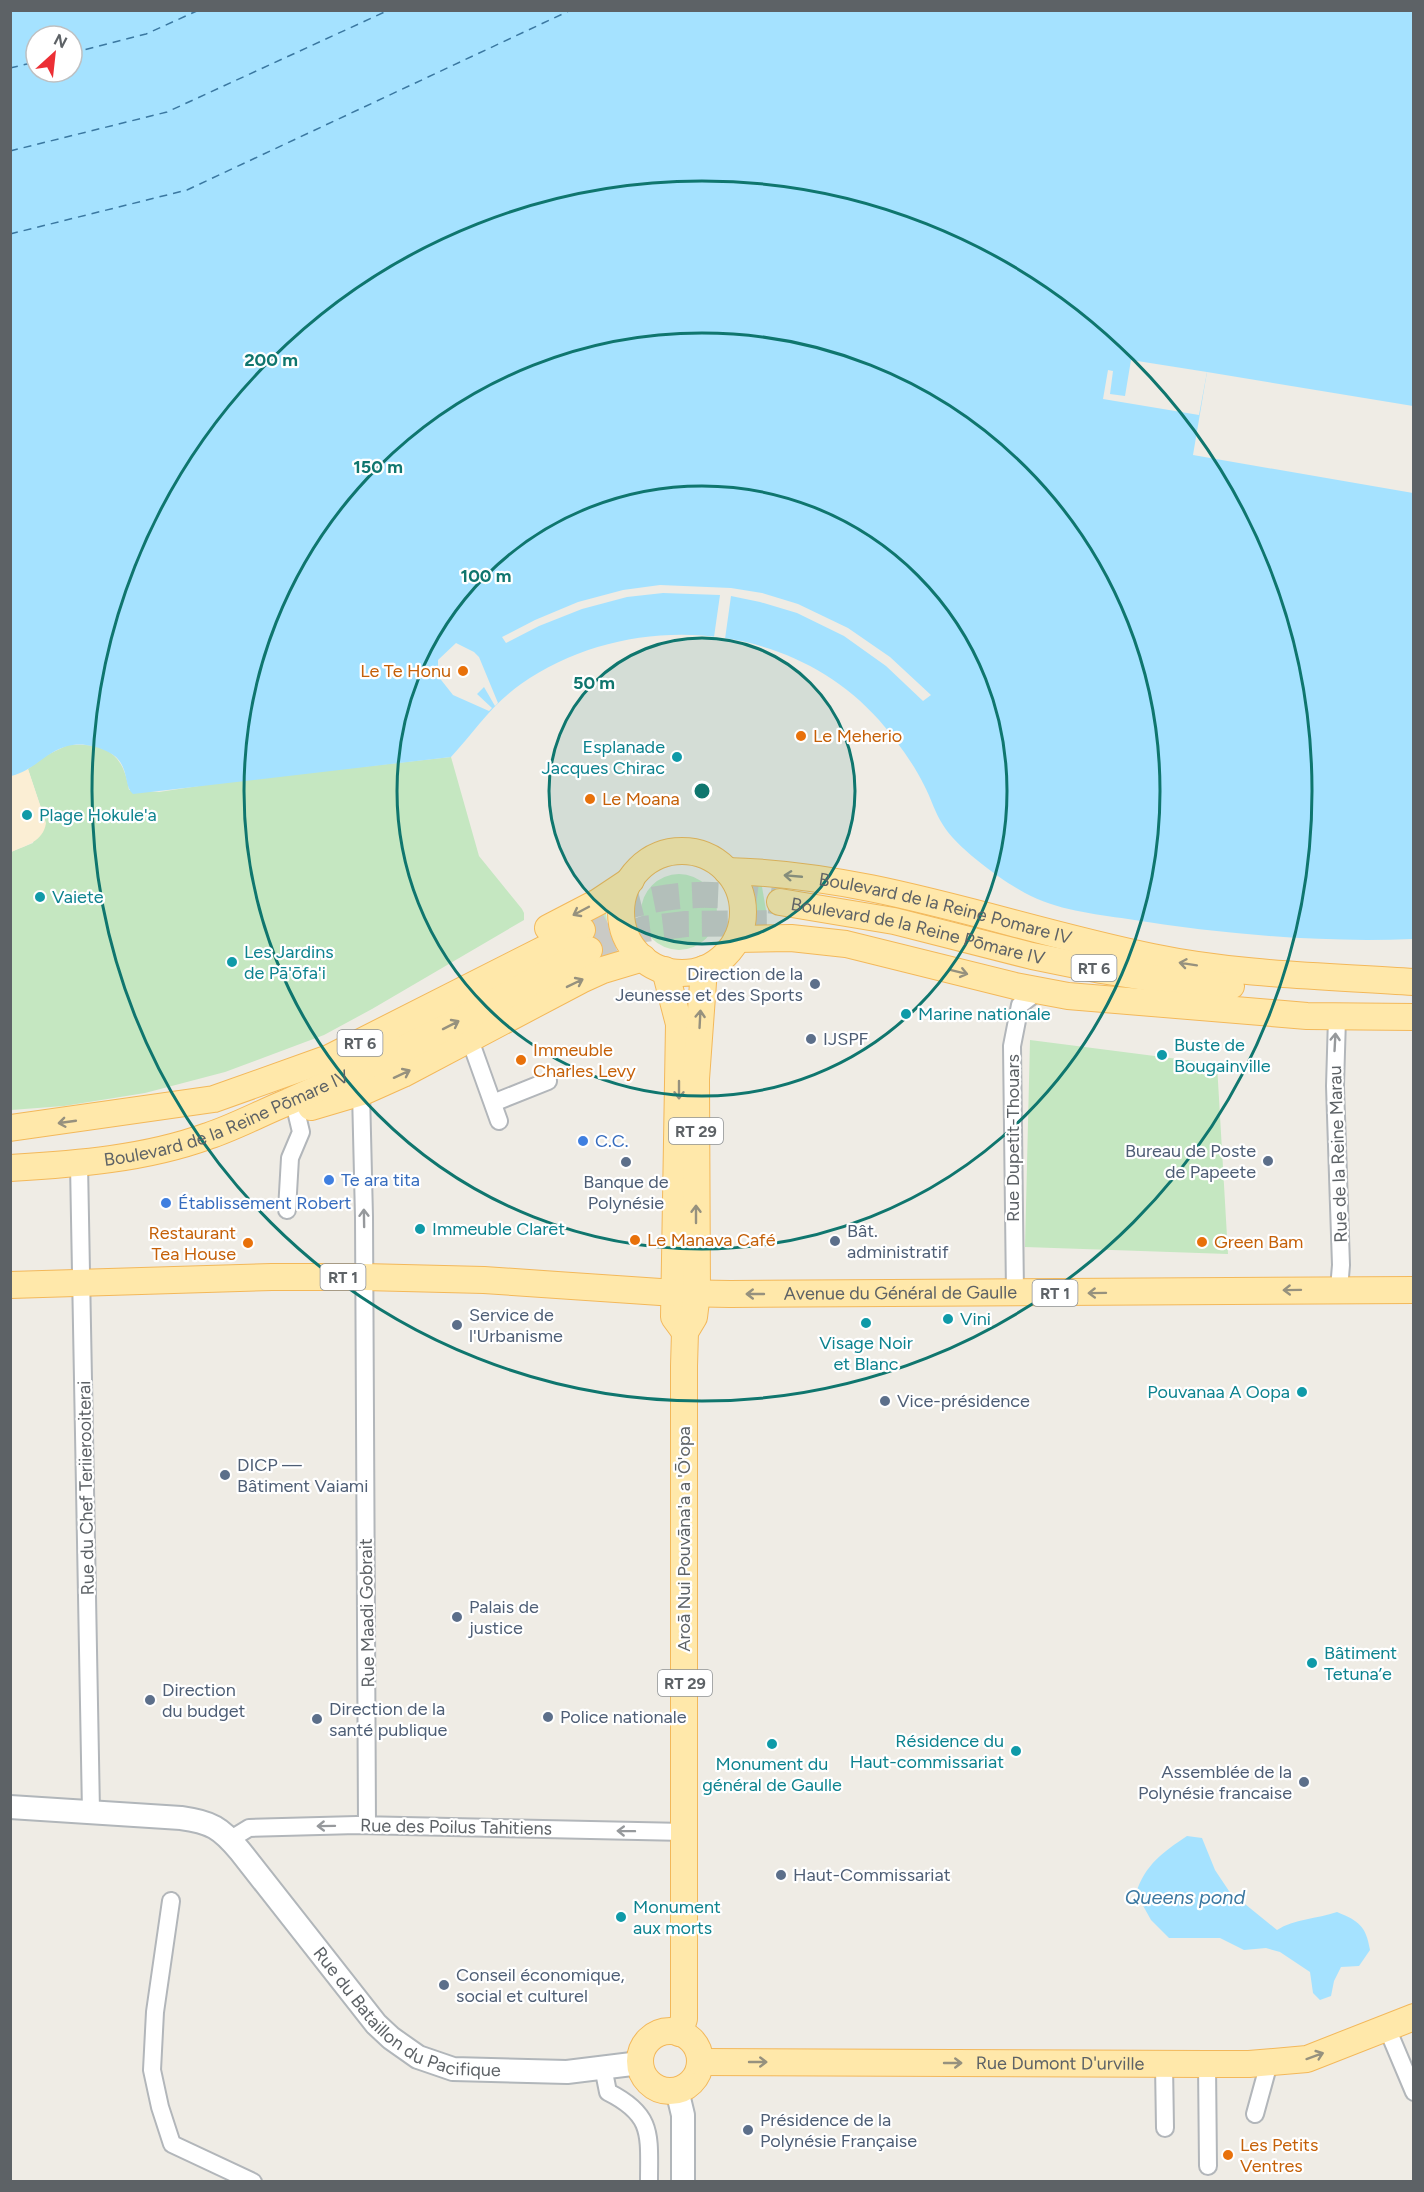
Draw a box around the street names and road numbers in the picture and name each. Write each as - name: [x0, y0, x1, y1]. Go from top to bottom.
- street label: Boulevard de la Reine Pomare IV: [817, 868, 1075, 949]
- street label: Boulevard de la Reine Pōmare IV: [789, 893, 1047, 969]
- road number: RT 6: [1072, 955, 1116, 981]
- road number: RT 6: [338, 1030, 382, 1056]
- street label: Rue Dupetit-Thouars: [1002, 1054, 1024, 1222]
- street label: Boulevard de la Reine Pōmare IV: [102, 1065, 353, 1171]
- street label: Rue de la Reine Marau: [1324, 1065, 1352, 1243]
- road number: RT 29: [669, 1118, 723, 1144]
- road number: RT 1: [320, 1264, 366, 1290]
- road number: RT 1: [1032, 1280, 1078, 1306]
- street label: Avenue du Général de Gaulle: [784, 1281, 1017, 1305]
- street label: Rue du Chef Teriierooiterai: [73, 1380, 99, 1596]
- street label: Aroā Nui Pouvāna'a a 'Ō'opa: [673, 1426, 695, 1652]
- street label: Rue Maadi Gobrait: [355, 1538, 379, 1688]
- road number: RT 29: [658, 1670, 712, 1696]
- street label: Rue des Poilus Tahitiens: [360, 1814, 552, 1840]
- street label: Rue du Bataillon du Pacifique: [309, 1942, 501, 2081]
- street label: Rue Dumont D'urville: [976, 2052, 1145, 2075]

